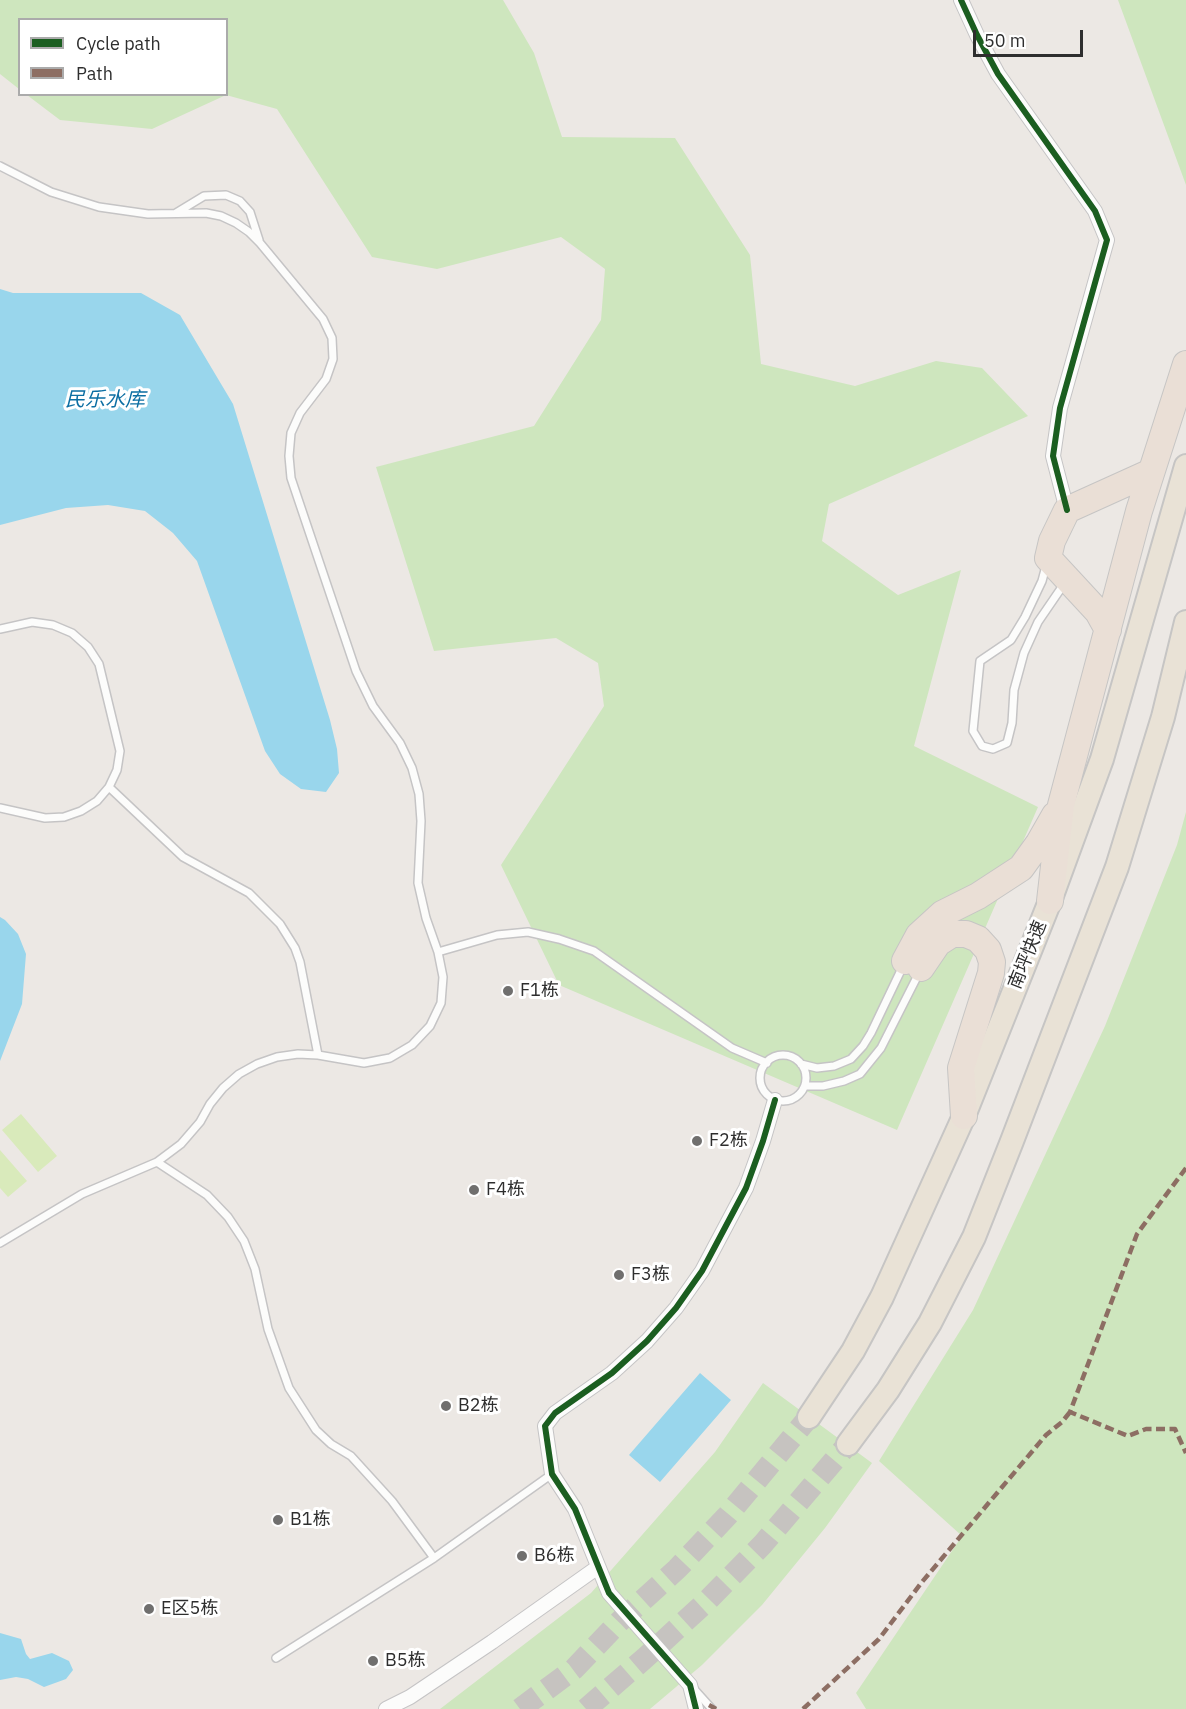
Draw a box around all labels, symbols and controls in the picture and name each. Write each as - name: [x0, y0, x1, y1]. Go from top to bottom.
- legend: [18, 18, 228, 96]
- scale bar: [976, 18, 1086, 56]
- text: 50 m: [984, 29, 1026, 52]
- text: Cycle path: [76, 32, 161, 55]
- text: Path: [76, 62, 113, 85]
- water label: 民乐水库: [65, 388, 145, 412]
- street label: 南坪快速: [1005, 918, 1051, 992]
- place label: F1栋: [520, 980, 559, 1002]
- marker: F1栋: [501, 984, 515, 998]
- place label: F2栋: [709, 1130, 748, 1152]
- marker: F2栋: [690, 1134, 704, 1148]
- place label: F4栋: [486, 1179, 525, 1201]
- marker: F4栋: [467, 1183, 481, 1197]
- place label: F3栋: [631, 1264, 670, 1286]
- marker: F3栋: [612, 1268, 626, 1282]
- place label: B2栋: [458, 1395, 499, 1417]
- marker: B2栋: [439, 1399, 453, 1413]
- place label: B1栋: [290, 1509, 331, 1531]
- marker: B1栋: [271, 1513, 285, 1527]
- place label: B6栋: [534, 1545, 575, 1567]
- marker: B6栋: [515, 1549, 529, 1563]
- place label: E区5栋: [161, 1598, 218, 1620]
- marker: E区5栋: [142, 1602, 156, 1616]
- place label: B5栋: [385, 1650, 426, 1672]
- marker: B5栋: [366, 1654, 380, 1668]

